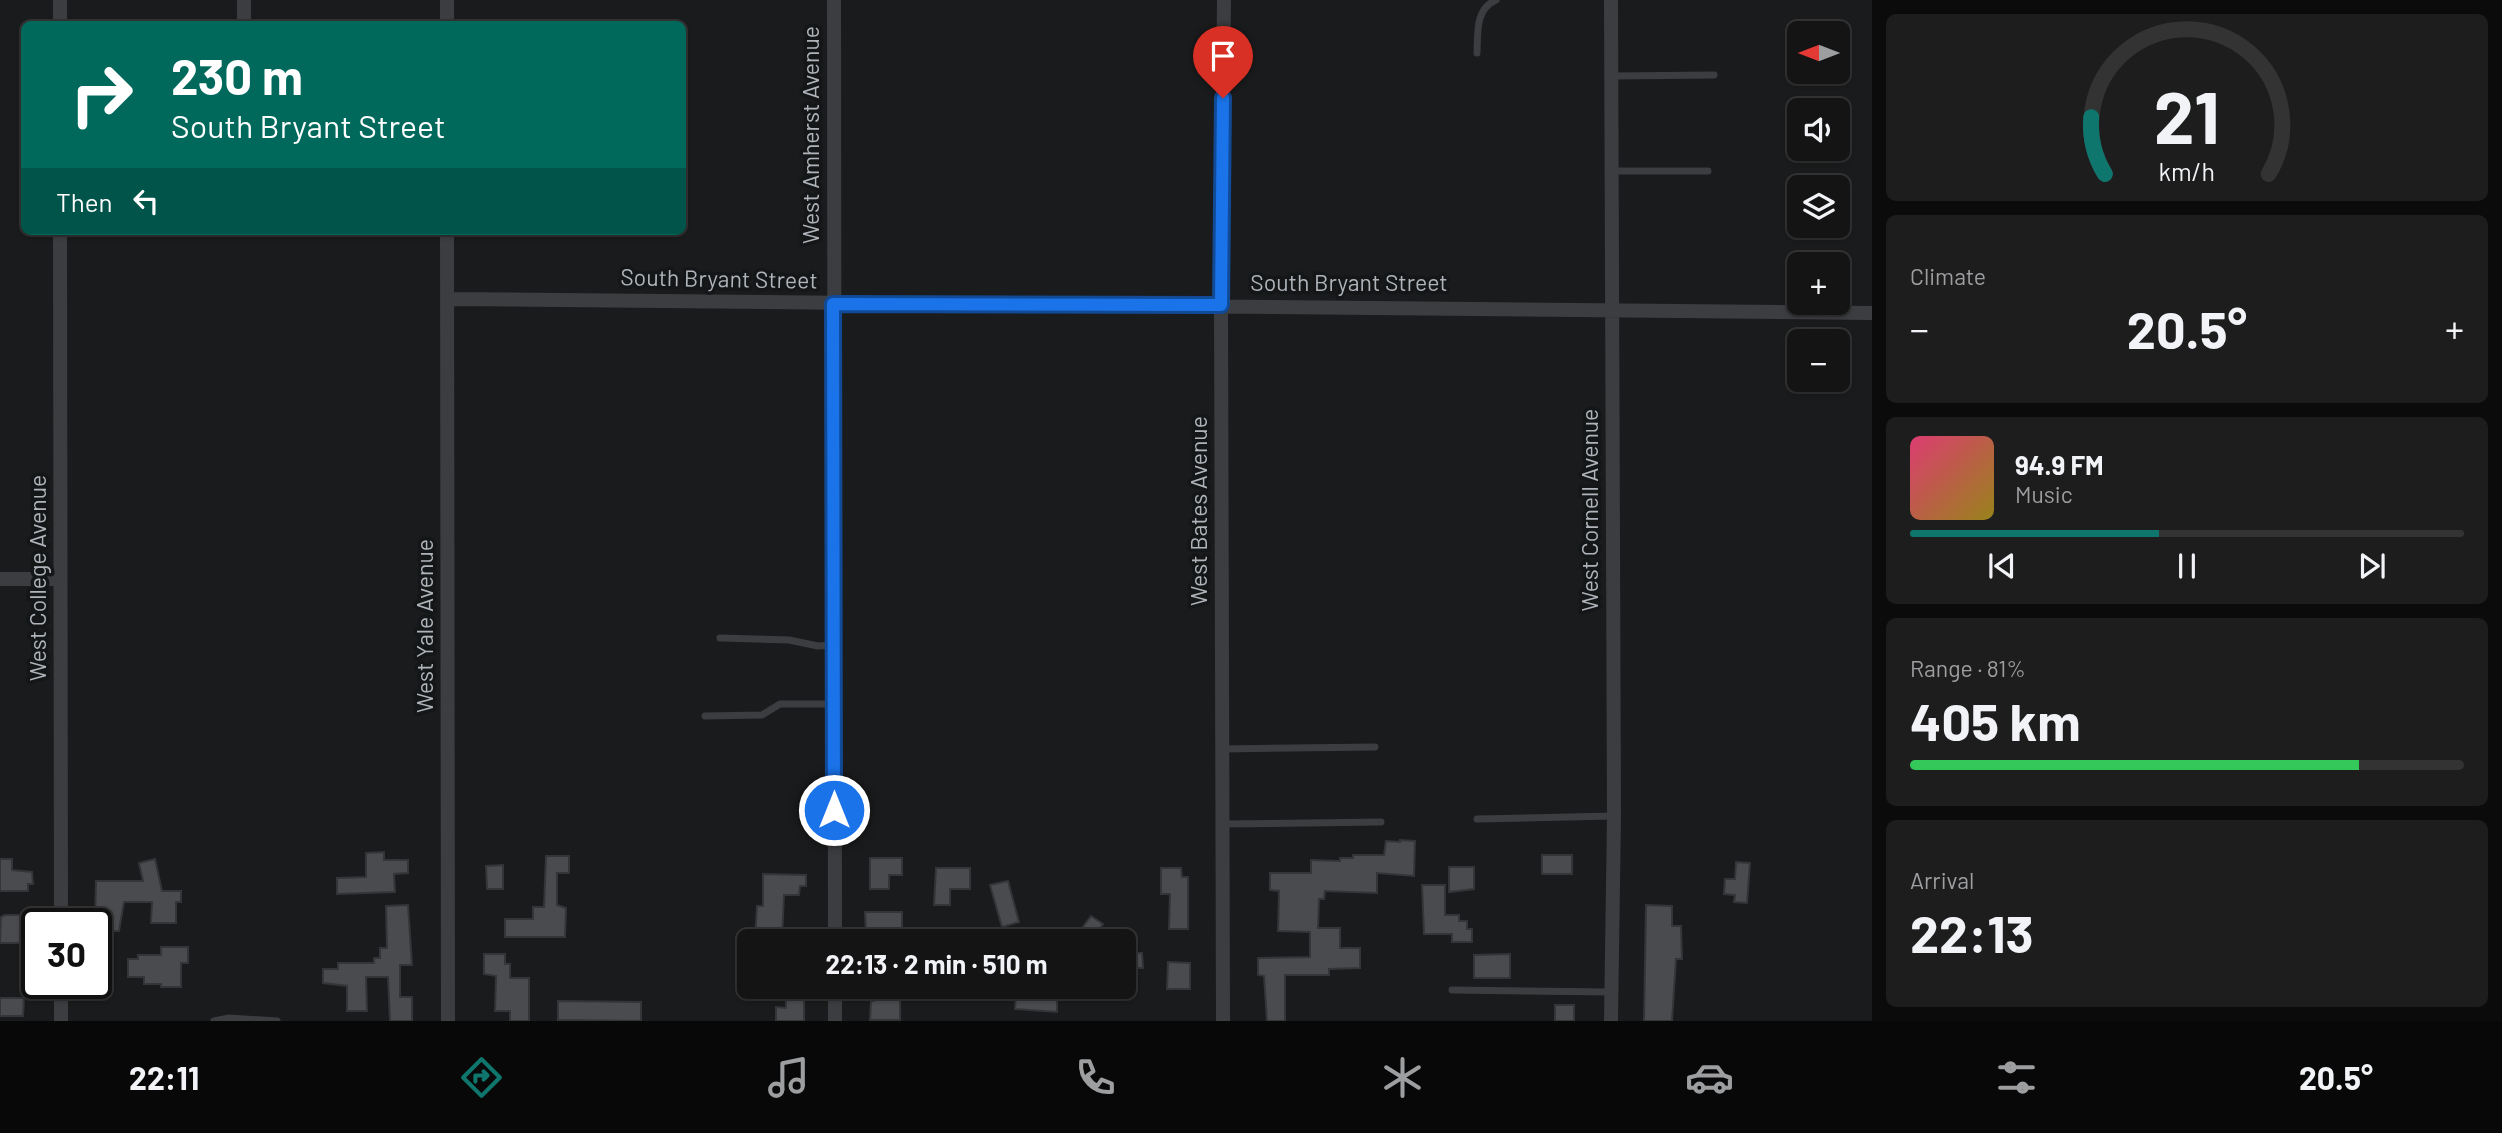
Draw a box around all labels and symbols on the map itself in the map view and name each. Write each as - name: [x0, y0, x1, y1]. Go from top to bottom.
- north arrow: [1787, 21, 1850, 84]
- street label: West Amherst Avenue: [796, 26, 824, 244]
- pin: [1193, 26, 1253, 98]
- street label: South Bryant Street: [620, 262, 818, 294]
- street label: South Bryant Street: [1250, 268, 1448, 296]
- street label: West Cornell Avenue: [1575, 409, 1603, 611]
- street label: West Bates Avenue: [1184, 416, 1212, 606]
- street label: West College Avenue: [23, 475, 51, 681]
- street label: West Yale Avenue: [410, 539, 438, 713]
- position arrow: [797, 773, 871, 847]
- speed limit sign: 30: [21, 908, 112, 999]

